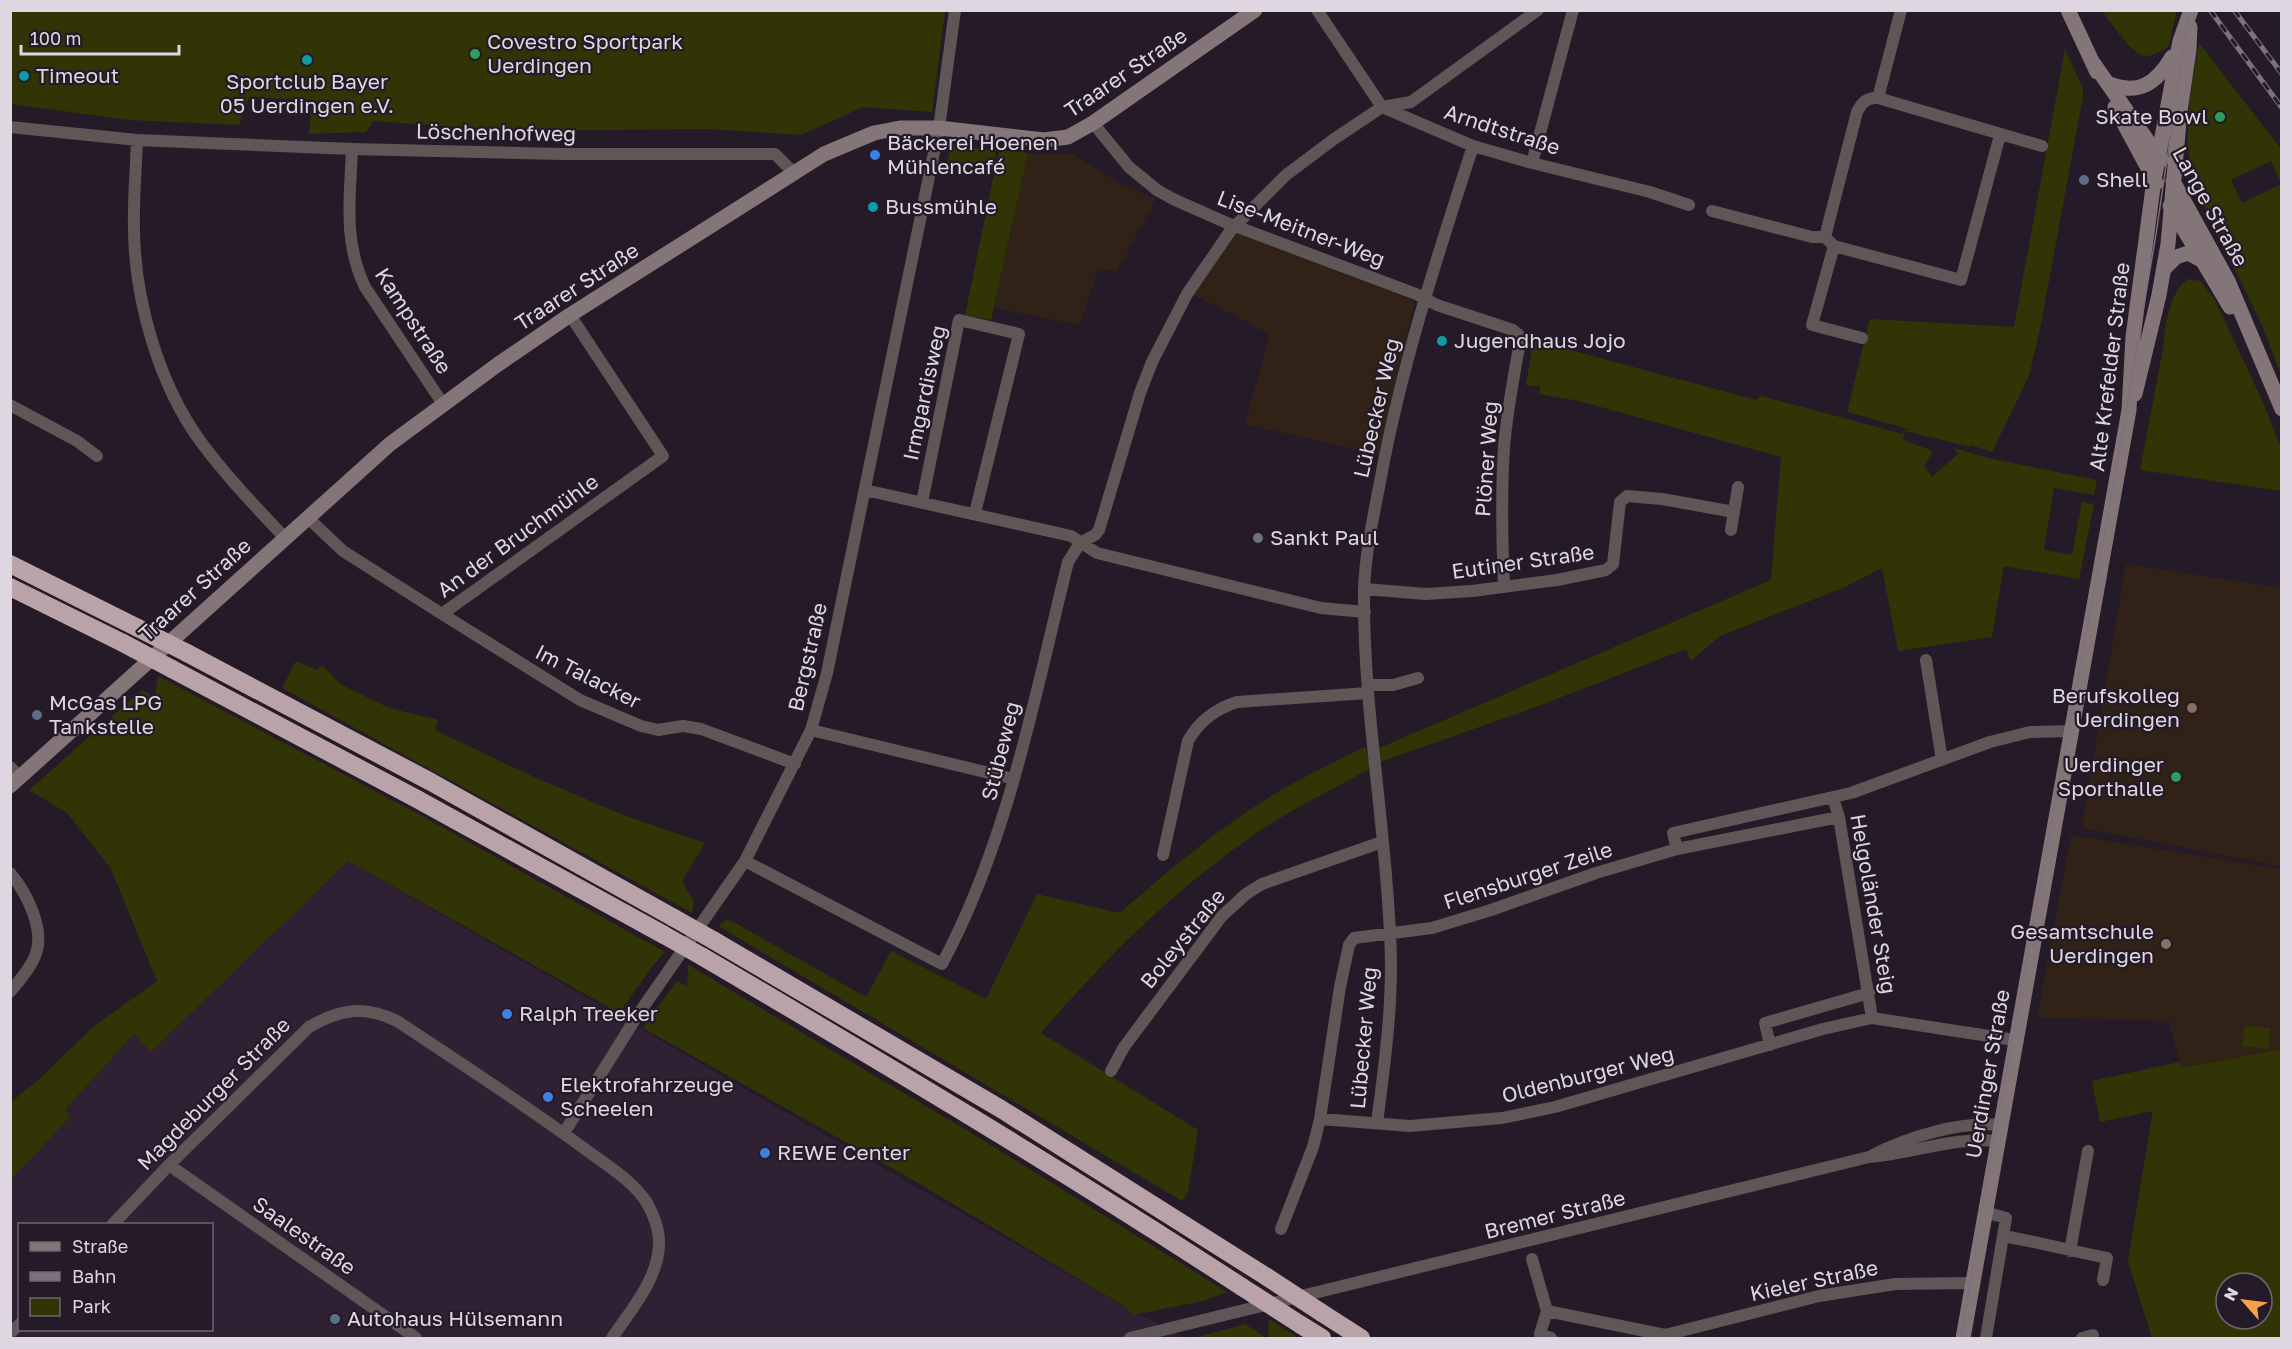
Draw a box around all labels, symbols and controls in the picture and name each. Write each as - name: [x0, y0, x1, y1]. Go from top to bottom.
- scale bar: [21, 18, 178, 56]
- street label: Traarer Straße: [1059, 22, 1192, 123]
- text: 100 m: [30, 27, 81, 49]
- place label: Covestro Sportpark Uerdingen: [487, 28, 683, 78]
- marker: Covestro Sportpark Uerdingen: [468, 47, 482, 61]
- marker: Sportclub Bayer 05 Uerdingen e.V.: [300, 53, 314, 67]
- place label: Timeout: [36, 62, 119, 88]
- place label: Sportclub Bayer 05 Uerdingen e.V.: [220, 68, 394, 118]
- marker: Timeout: [17, 69, 31, 83]
- street label: Arndtstraße: [1441, 98, 1564, 160]
- place label: Skate Bowl: [2095, 103, 2208, 129]
- marker: Skate Bowl: [2213, 110, 2227, 124]
- street label: Löschenhofweg: [416, 118, 576, 146]
- place label: Bäckerei Hoenen Mühlencafé: [887, 129, 1058, 179]
- street label: Lange Straße: [2167, 142, 2254, 271]
- marker: Bäckerei Hoenen Mühlencafé: [868, 148, 882, 162]
- place label: Shell: [2096, 166, 2148, 192]
- marker: Shell: [2077, 173, 2091, 187]
- street label: Lise-Meitner-Weg: [1214, 184, 1389, 272]
- place label: Bussmühle: [885, 193, 997, 219]
- marker: Bussmühle: [866, 200, 880, 214]
- street label: Traarer Straße: [510, 237, 643, 336]
- street label: Alte Krefelder Straße: [2083, 261, 2135, 473]
- street label: Kampstraße: [370, 262, 458, 378]
- street label: Irmgardisweg: [897, 323, 951, 463]
- place label: Jugendhaus Jojo: [1454, 327, 1626, 353]
- marker: Jugendhaus Jojo: [1435, 334, 1449, 348]
- street label: Lübecker Weg: [1347, 336, 1405, 480]
- street label: Plöner Weg: [1469, 400, 1503, 518]
- street label: An der Bruchmühle: [432, 468, 603, 602]
- place label: Sankt Paul: [1270, 524, 1379, 550]
- marker: Sankt Paul: [1251, 531, 1265, 545]
- street label: Traarer Straße: [133, 532, 256, 646]
- street label: Eutiner Straße: [1450, 538, 1596, 584]
- street label: Bergstraße: [782, 600, 832, 714]
- street label: Im Talacker: [531, 638, 646, 714]
- place label: Berufskolleg Uerdingen: [2052, 682, 2180, 732]
- place label: McGas LPG Tankstelle: [49, 689, 162, 739]
- street label: Stübeweg: [975, 699, 1025, 803]
- marker: Berufskolleg Uerdingen: [2185, 701, 2199, 715]
- marker: McGas LPG Tankstelle: [30, 708, 44, 722]
- place label: Uerdinger Sporthalle: [2058, 751, 2164, 801]
- marker: Uerdinger Sporthalle: [2169, 770, 2183, 784]
- street label: Helgoländer Steig: [1845, 812, 1903, 996]
- street label: Flensburger Zeile: [1440, 835, 1615, 915]
- street label: Boleystraße: [1134, 883, 1230, 993]
- place label: Gesamtschule Uerdingen: [2010, 918, 2154, 968]
- marker: Gesamtschule Uerdingen: [2159, 937, 2173, 951]
- street label: Lübecker Weg: [1344, 966, 1382, 1110]
- street label: Uerdinger Straße: [1959, 987, 2015, 1160]
- place label: Ralph Treeker: [519, 1000, 658, 1026]
- marker: Ralph Treeker: [500, 1007, 514, 1021]
- street label: Magdeburger Straße: [131, 1011, 295, 1175]
- street label: Oldenburger Weg: [1499, 1040, 1677, 1108]
- place label: Elektrofahrzeuge Scheelen: [560, 1071, 734, 1121]
- marker: Elektrofahrzeuge Scheelen: [541, 1090, 555, 1104]
- place label: REWE Center: [777, 1139, 910, 1165]
- marker: REWE Center: [758, 1146, 772, 1160]
- street label: Bremer Straße: [1482, 1184, 1628, 1244]
- street label: Saalestraße: [248, 1190, 361, 1280]
- legend: [18, 1223, 213, 1331]
- text: Straße: [72, 1235, 128, 1257]
- street label: Kieler Straße: [1747, 1254, 1880, 1306]
- text: Bahn: [72, 1265, 116, 1287]
- north arrow: [2214, 1271, 2274, 1331]
- text: N: [2219, 1284, 2242, 1304]
- text: Park: [72, 1295, 111, 1317]
- place label: Autohaus Hülsemann: [347, 1305, 563, 1331]
- marker: Autohaus Hülsemann: [328, 1312, 342, 1326]

